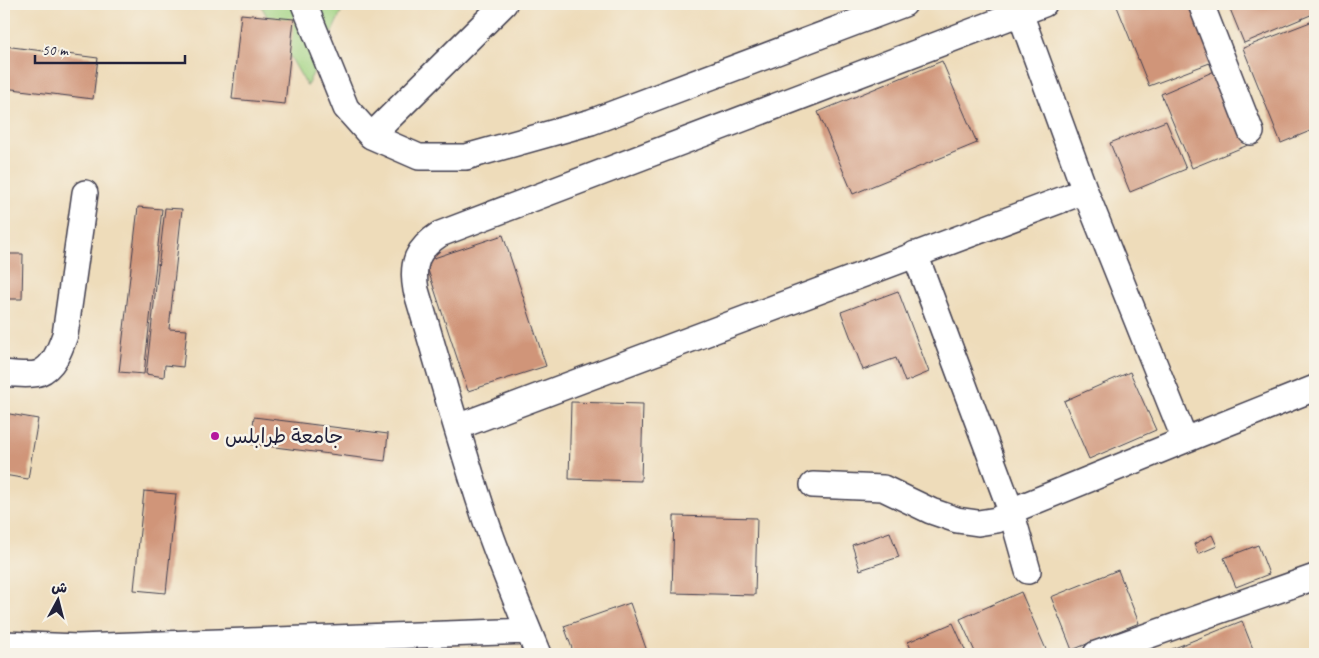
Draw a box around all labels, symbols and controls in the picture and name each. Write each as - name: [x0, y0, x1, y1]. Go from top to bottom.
- scale bar: [35, 32, 185, 64]
- text: 50 m: [42, 41, 69, 60]
- place label: جامعة طرابلس: [225, 424, 343, 449]
- marker: جامعة طرابلس: [209, 430, 221, 442]
- north arrow: [32, 576, 82, 626]
- text: ش: [51, 578, 68, 597]

